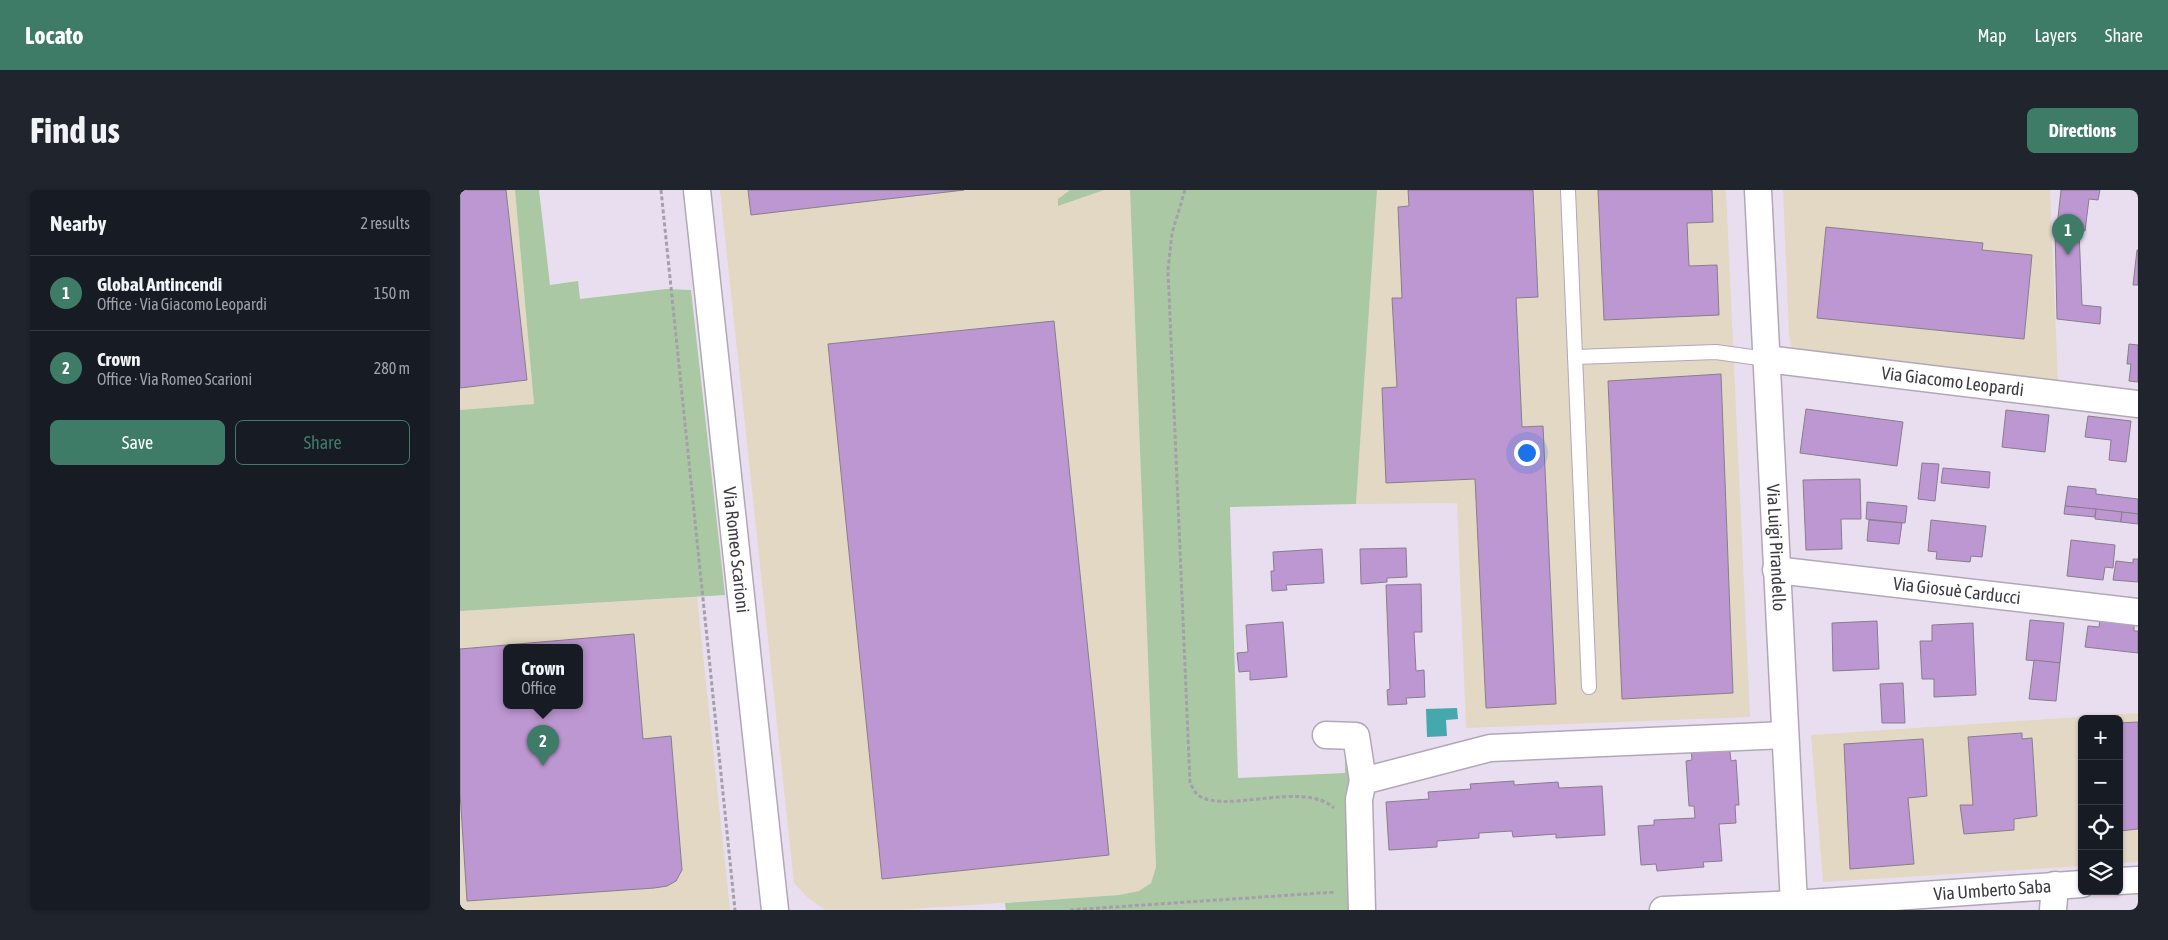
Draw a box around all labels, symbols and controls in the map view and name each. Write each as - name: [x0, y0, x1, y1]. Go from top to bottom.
- text: Locato: [25, 22, 84, 49]
- text: Map: [1977, 25, 2006, 46]
- text: Layers: [2034, 25, 2077, 46]
- text: Share: [2105, 25, 2143, 46]
- button: Directions: [2027, 108, 2138, 153]
- text: Find us: [30, 110, 120, 150]
- text: Nearby: [50, 211, 106, 235]
- text: 2 results: [360, 214, 410, 232]
- pin: 1: [2052, 214, 2084, 255]
- text: Global Antincendi: [97, 273, 222, 295]
- text: 1: [62, 284, 70, 302]
- text: 150 m: [374, 284, 410, 302]
- text: Office · Via Giacomo Leopardi: [97, 295, 267, 313]
- text: Crown: [97, 348, 140, 370]
- text: 2: [62, 359, 70, 377]
- text: 280 m: [374, 359, 410, 377]
- street label: Via Giacomo Leopardi: [1880, 362, 2025, 400]
- text: Office · Via Romeo Scarioni: [97, 370, 252, 388]
- button: Save: [50, 420, 225, 465]
- button: Share: [235, 420, 410, 465]
- your location: [1514, 440, 1540, 466]
- street label: Via Luigi Pirandello: [1763, 483, 1790, 612]
- street label: Via Romeo Scarioni: [719, 486, 754, 614]
- street label: Via Giosuè Carducci: [1892, 573, 2022, 608]
- popup: [503, 644, 583, 709]
- text: Crown: [521, 657, 565, 679]
- text: Office: [521, 679, 556, 697]
- map controls: [2078, 715, 2123, 895]
- button: +: [2078, 715, 2123, 760]
- pin: 2: [527, 725, 559, 766]
- button: −: [2078, 760, 2123, 805]
- button: locate: [2078, 805, 2123, 850]
- button: layers: [2078, 850, 2123, 895]
- street label: Via Umberto Saba: [1933, 875, 2052, 904]

